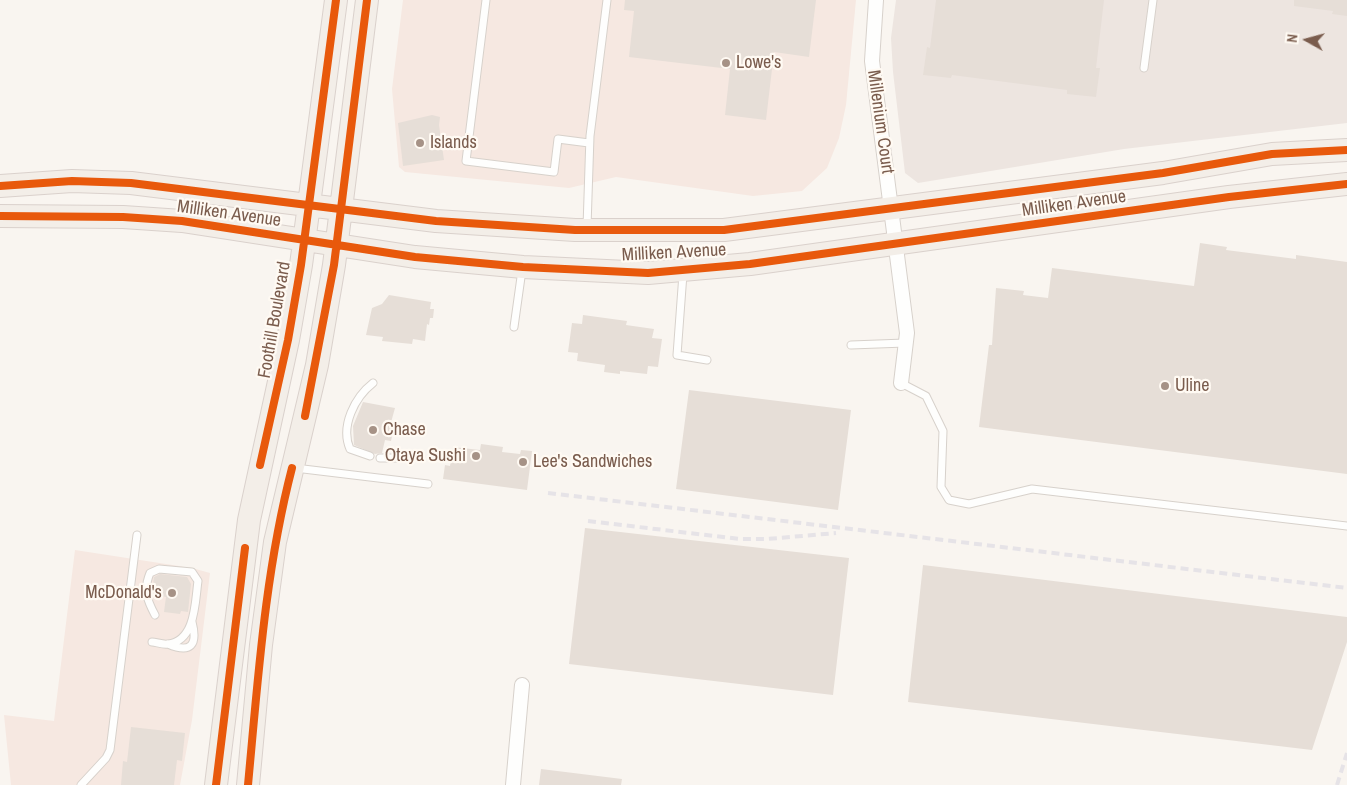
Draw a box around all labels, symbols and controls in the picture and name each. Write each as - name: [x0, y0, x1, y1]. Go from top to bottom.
- north arrow: [1282, 15, 1332, 65]
- text: N: [1283, 33, 1302, 43]
- place label: Lowe's: [736, 52, 781, 74]
- marker: Lowe's: [720, 57, 732, 69]
- street label: Millenium Court: [862, 69, 898, 175]
- place label: Islands: [430, 132, 477, 154]
- marker: Islands: [414, 137, 426, 149]
- street label: Milliken Avenue: [1021, 186, 1127, 222]
- street label: Milliken Avenue: [176, 196, 282, 232]
- street label: Milliken Avenue: [621, 239, 727, 267]
- street label: Foothill Boulevard: [254, 260, 296, 380]
- place label: Uline: [1175, 375, 1209, 397]
- marker: Uline: [1159, 380, 1171, 392]
- place label: Chase: [383, 419, 426, 441]
- marker: Chase: [367, 424, 379, 436]
- place label: Otaya Sushi: [385, 445, 466, 467]
- marker: Otaya Sushi: [470, 450, 482, 462]
- place label: Lee's Sandwiches: [533, 451, 652, 473]
- marker: Lee's Sandwiches: [517, 456, 529, 468]
- place label: McDonald's: [85, 582, 162, 604]
- marker: McDonald's: [166, 587, 178, 599]

